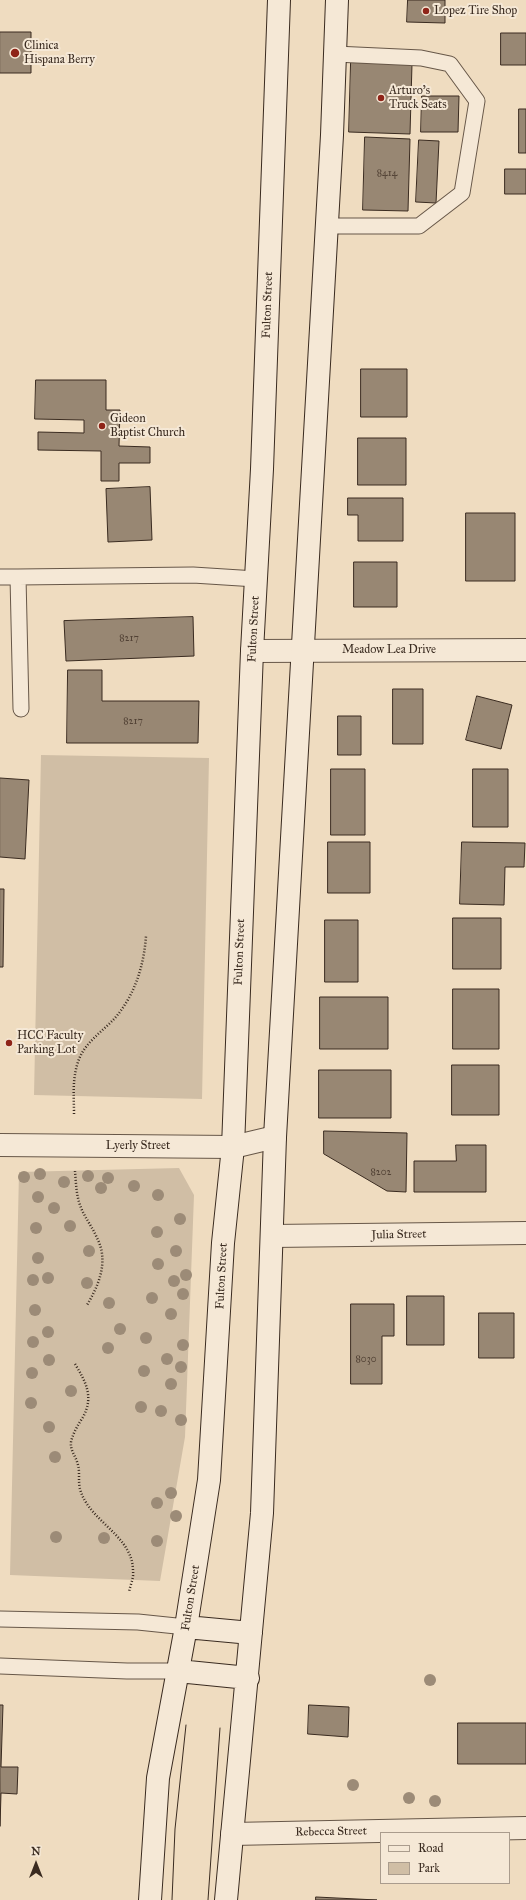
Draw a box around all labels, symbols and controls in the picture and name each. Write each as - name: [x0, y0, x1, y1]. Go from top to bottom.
- place label: Lopez Tire Shop: [434, 4, 517, 18]
- marker: Lopez Tire Shop: [421, 6, 431, 16]
- place label: Clinica Hispana Berry: [24, 39, 95, 67]
- marker: Clinica Hispana Berry: [9, 47, 21, 59]
- place label: Arturo's Truck Seats: [389, 84, 447, 112]
- marker: Arturo's Truck Seats: [376, 93, 386, 103]
- house number: 8414: [377, 168, 397, 180]
- street label: Fulton Street: [260, 271, 276, 339]
- place label: Gideon Baptist Church: [110, 412, 185, 440]
- marker: Gideon Baptist Church: [97, 421, 107, 431]
- street label: Fulton Street: [245, 595, 263, 663]
- house number: 8217: [119, 633, 139, 645]
- street label: Meadow Lea Drive: [342, 643, 436, 657]
- house number: 8217: [123, 716, 143, 728]
- street label: Fulton Street: [232, 918, 248, 986]
- place label: HCC Faculty Parking Lot: [17, 1029, 83, 1057]
- marker: HCC Faculty Parking Lot: [4, 1038, 14, 1048]
- street label: Lyerly Street: [106, 1139, 170, 1153]
- house number: 8202: [370, 1167, 392, 1179]
- street label: Julia Street: [371, 1227, 427, 1243]
- street label: Fulton Street: [213, 1242, 231, 1310]
- house number: 8030: [356, 1354, 376, 1366]
- street label: Fulton Street: [179, 1564, 203, 1632]
- street label: Rebecca Street: [295, 1824, 367, 1840]
- legend: [380, 1832, 510, 1884]
- text: Road: [418, 1841, 444, 1855]
- north arrow: [16, 1844, 56, 1884]
- text: N: [31, 1845, 41, 1858]
- text: Park: [418, 1861, 440, 1875]

